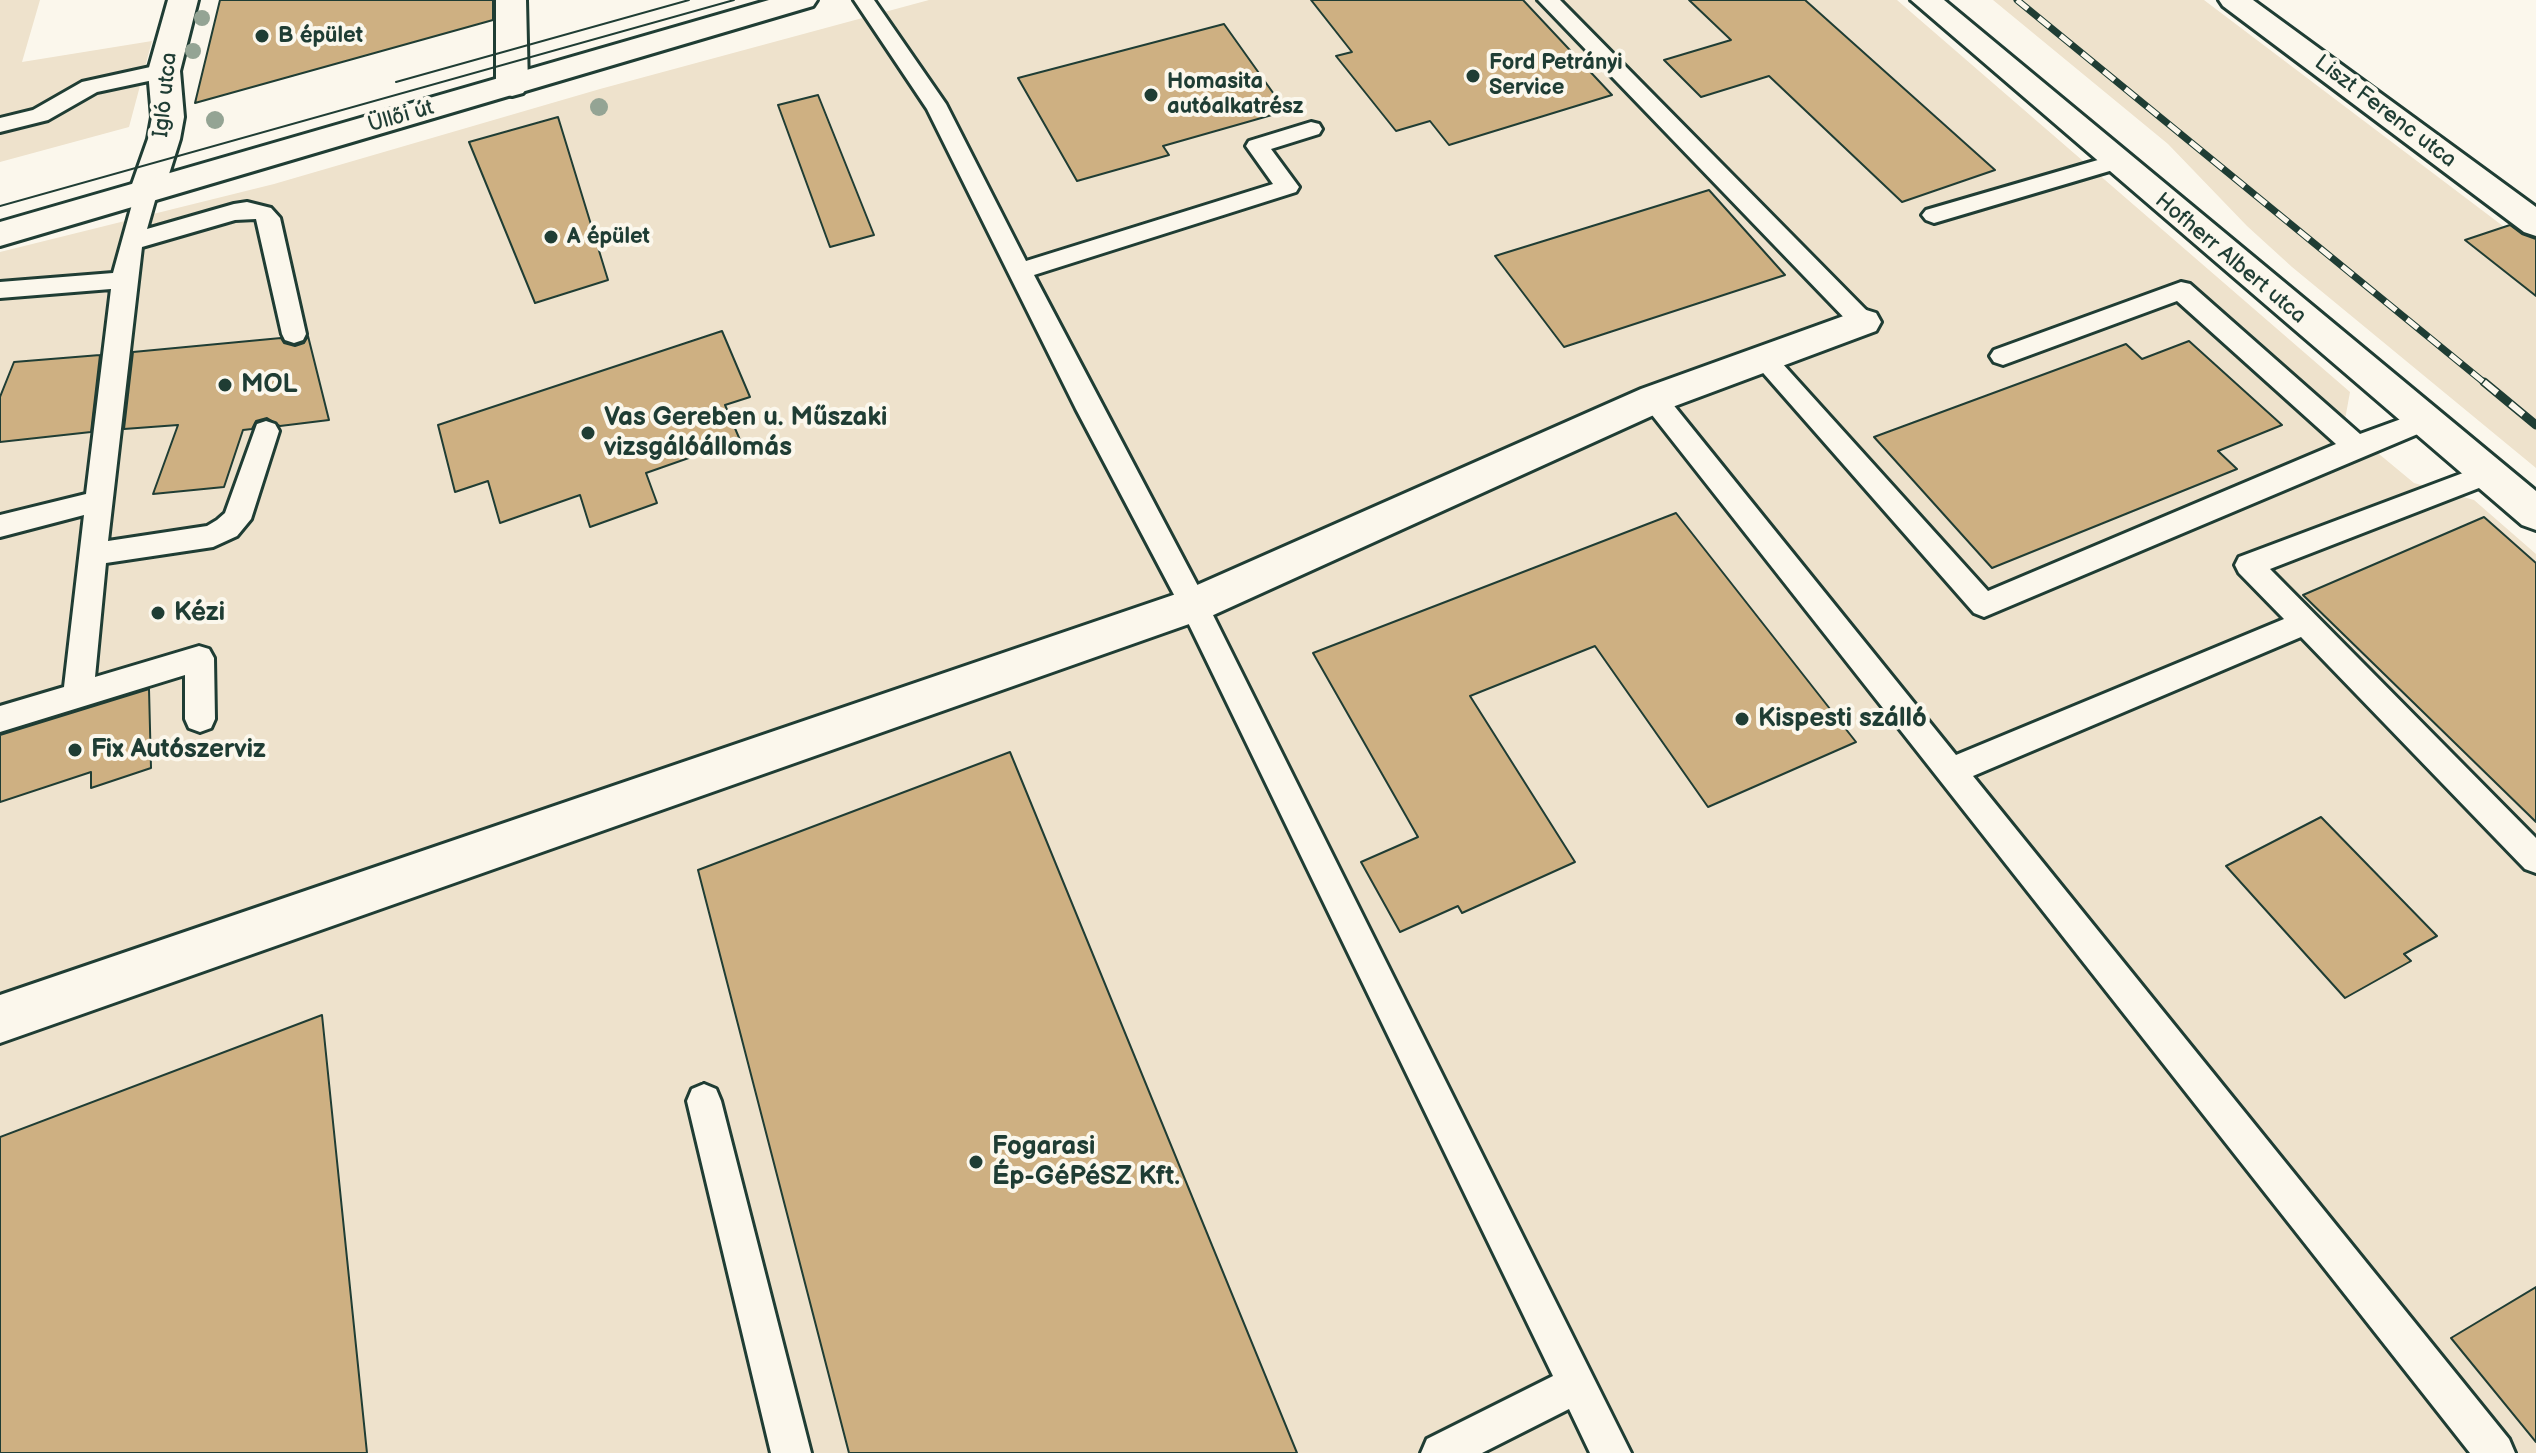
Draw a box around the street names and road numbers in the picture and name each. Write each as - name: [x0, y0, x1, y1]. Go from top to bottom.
- street label: Liszt Ferenc utca: [2309, 50, 2461, 174]
- street label: Igló utca: [148, 51, 184, 139]
- street label: Üllői út: [365, 95, 437, 139]
- street label: Hofherr Albert utca: [2149, 188, 2311, 330]

